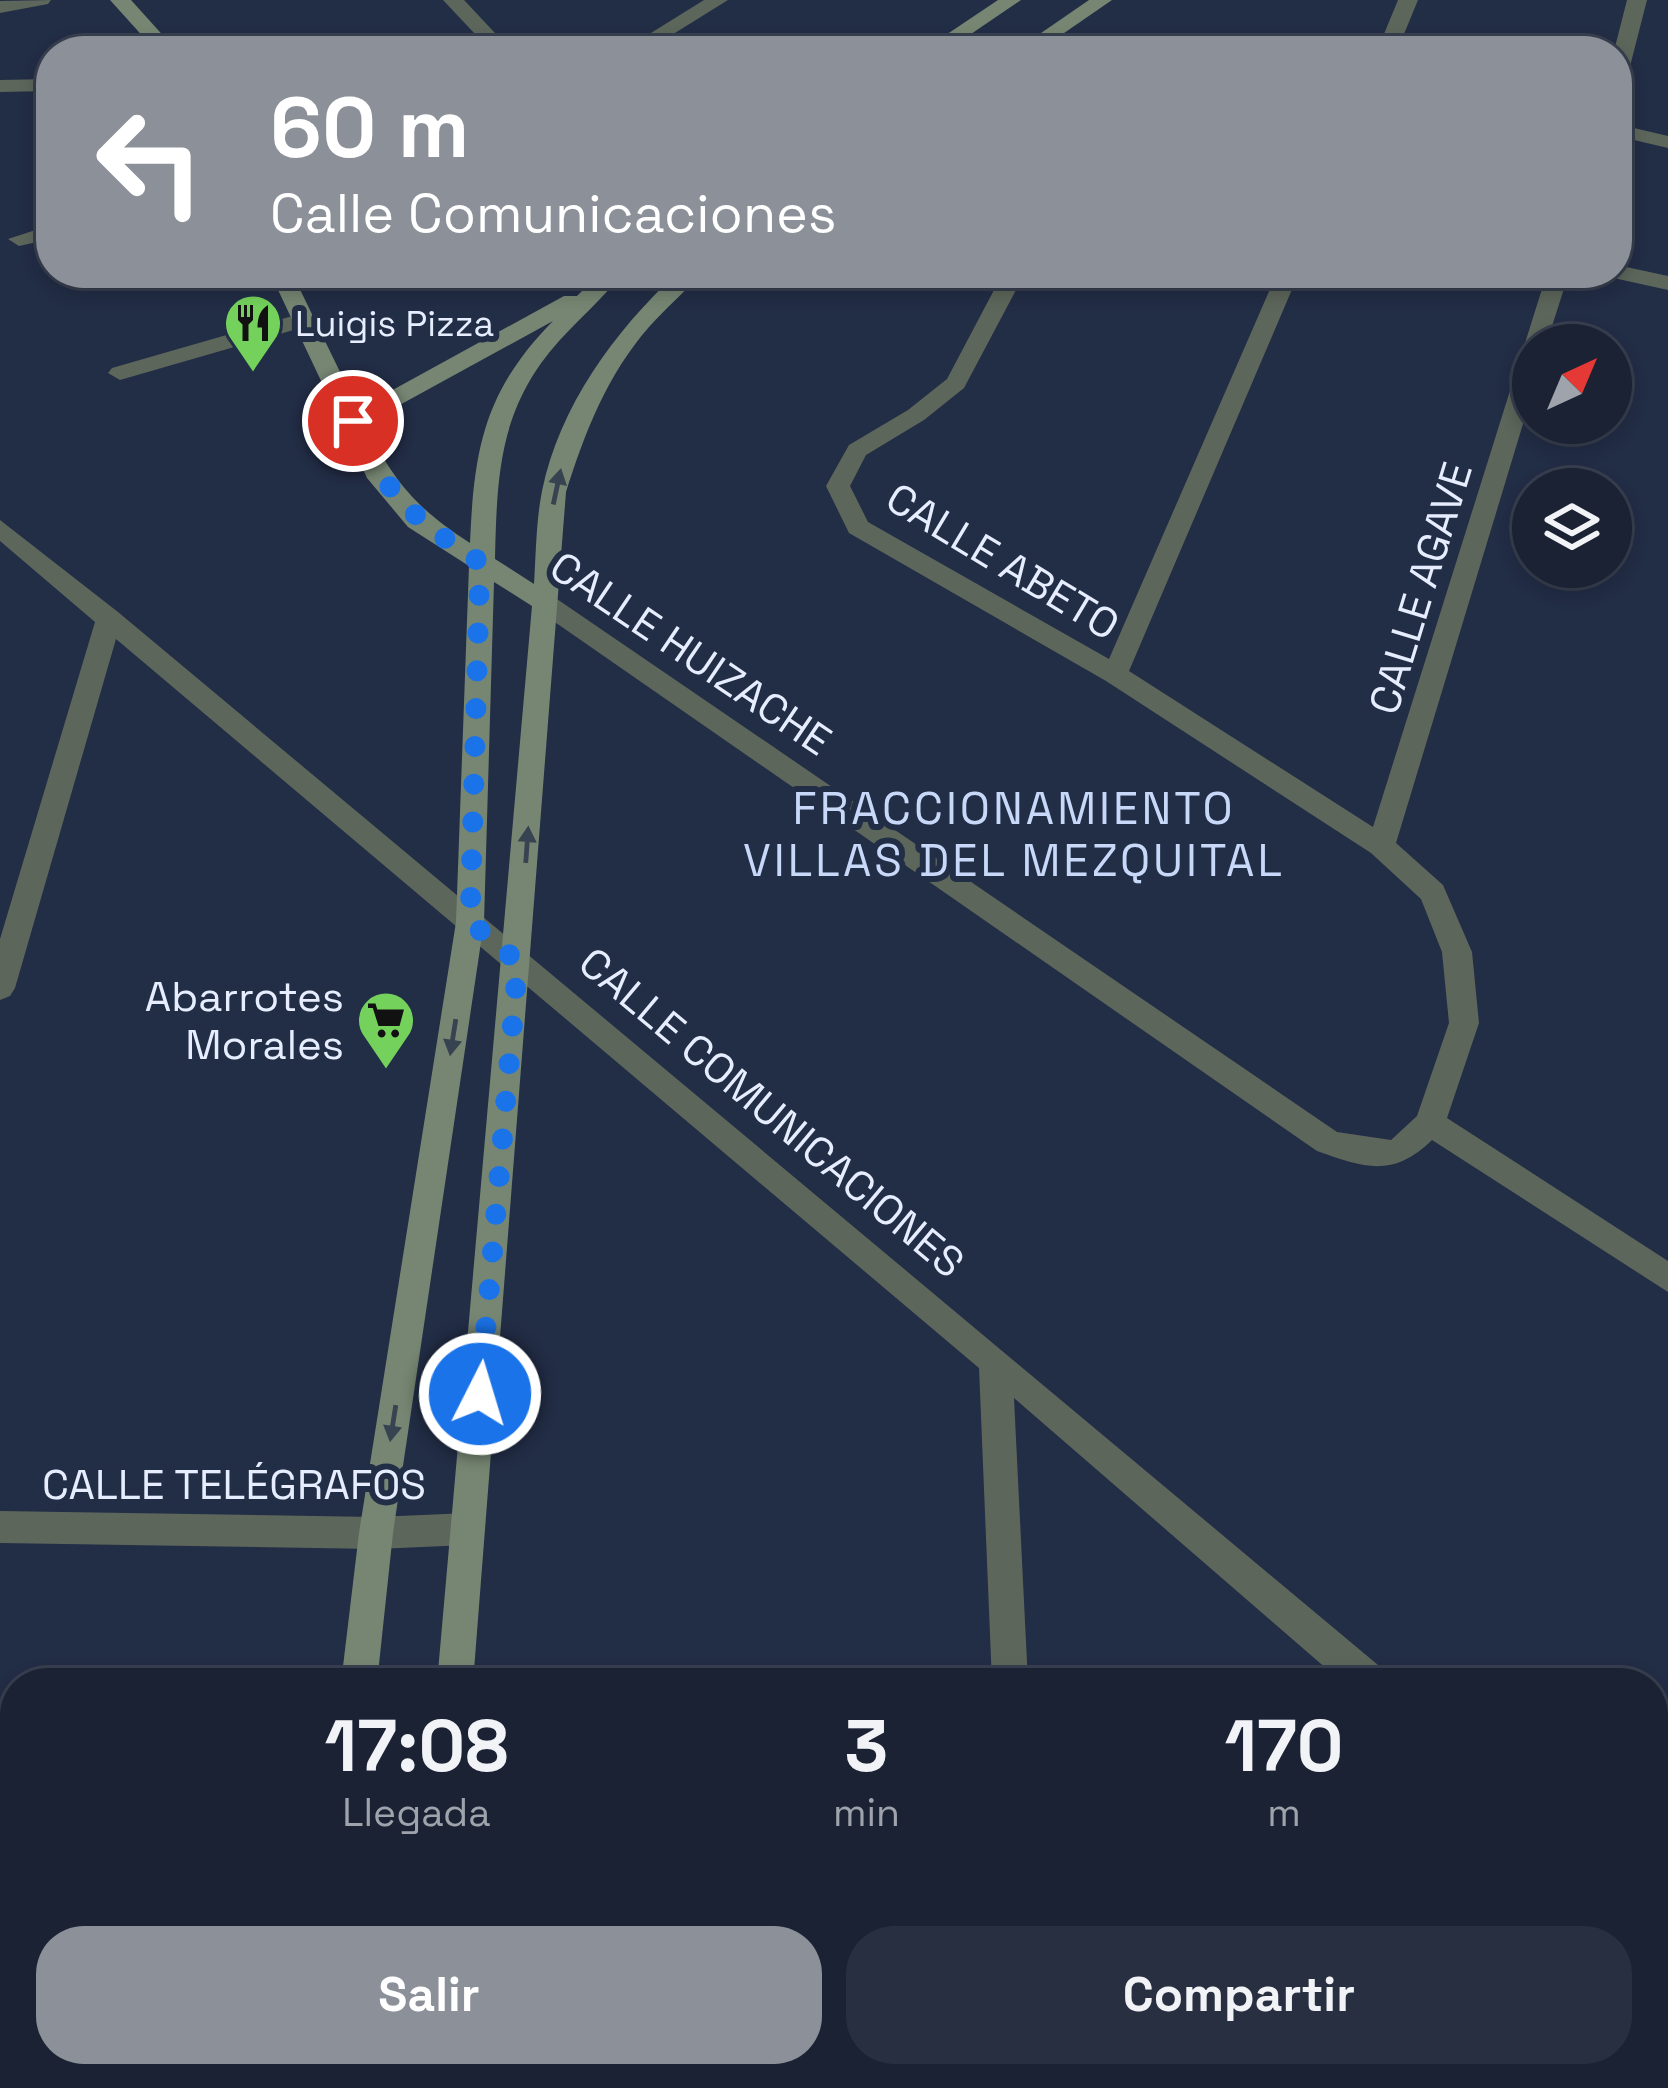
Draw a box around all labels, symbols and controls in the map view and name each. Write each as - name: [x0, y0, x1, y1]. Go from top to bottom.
- text: 60 m: [270, 74, 469, 182]
- icon: left: [72, 84, 228, 240]
- text: Calle Comunicaciones: [270, 179, 836, 248]
- restaurant icon: Luigis Pizza: [222, 292, 284, 374]
- place label: Luigis Pizza: [295, 301, 494, 347]
- north arrow: [1512, 324, 1632, 444]
- map controls: [1512, 324, 1632, 588]
- pin: [302, 370, 404, 472]
- icon: arrive: [320, 388, 386, 454]
- street label: CALLE AGAVE: [1357, 456, 1484, 720]
- one-way arrow: [548, 467, 567, 505]
- button: layers: [1512, 468, 1632, 588]
- street label: CALLE ABETO: [877, 471, 1129, 652]
- street label: CALLE HUIZACHE: [540, 540, 841, 767]
- district label: FRACCIONAMIENTO VILLAS DEL MEZQUITAL: [743, 780, 1285, 889]
- one-way arrow: [517, 826, 536, 863]
- street label: CALLE COMUNICACIONES: [568, 936, 975, 1289]
- place label: Abarrotes Morales: [145, 970, 344, 1071]
- supermarket icon: Abarrotes Morales: [355, 989, 417, 1071]
- one-way arrow: [443, 1019, 462, 1056]
- position arrow: [417, 1331, 543, 1457]
- one-way arrow: [384, 1404, 402, 1442]
- street label: CALLE TELÉGRAFOS: [42, 1458, 426, 1511]
- text: 17:08: [325, 1700, 508, 1792]
- text: 3: [845, 1700, 888, 1792]
- text: 170: [1225, 1700, 1343, 1792]
- text: Llegada: [342, 1788, 491, 1837]
- text: min: [833, 1788, 900, 1837]
- text: m: [1267, 1788, 1301, 1837]
- button: Salir: [36, 1926, 822, 2064]
- button: Compartir: [846, 1926, 1632, 2064]

